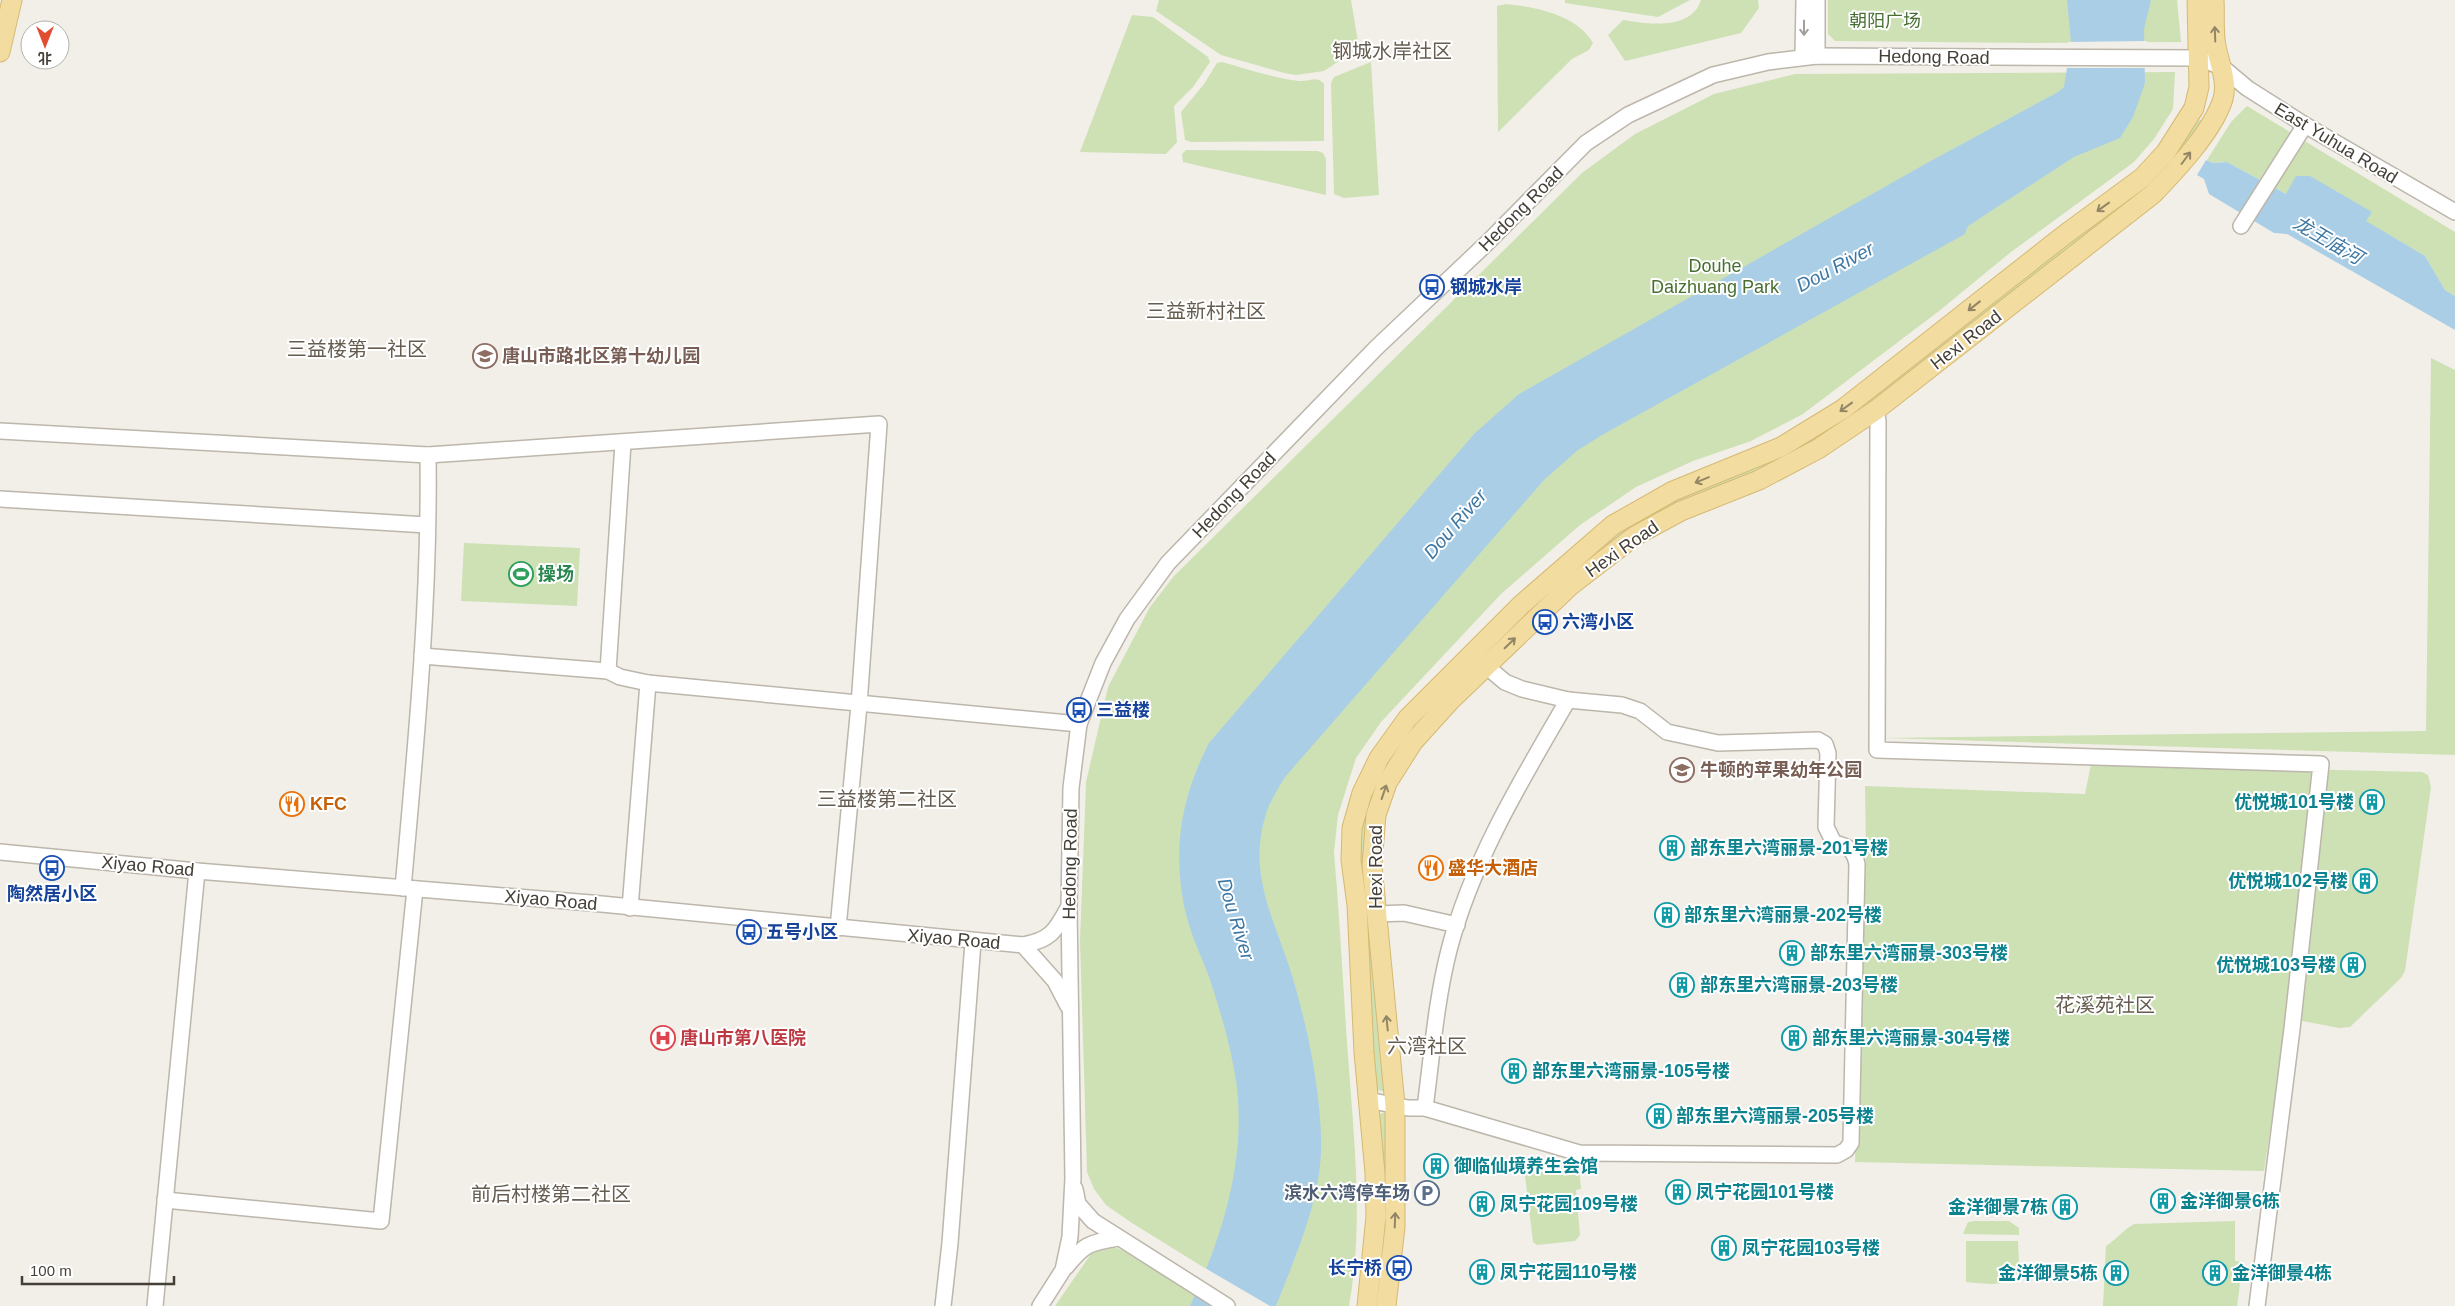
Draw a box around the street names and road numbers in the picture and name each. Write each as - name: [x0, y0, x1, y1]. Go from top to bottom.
- street label: Hedong Road: [1878, 46, 1990, 68]
- street label: East Yuhua Road: [2271, 98, 2401, 188]
- street label: Hedong Road: [1475, 163, 1567, 255]
- street label: Hexi Road: [1927, 306, 2005, 374]
- street label: Hedong Road: [1188, 448, 1280, 542]
- street label: Hexi Road: [1582, 517, 1662, 581]
- street label: Hedong Road: [1059, 808, 1081, 920]
- street label: Hexi Road: [1366, 825, 1386, 909]
- street label: Xiyao Road: [101, 852, 195, 880]
- street label: Xiyao Road: [504, 886, 598, 914]
- street label: Xiyao Road: [907, 925, 1001, 953]

